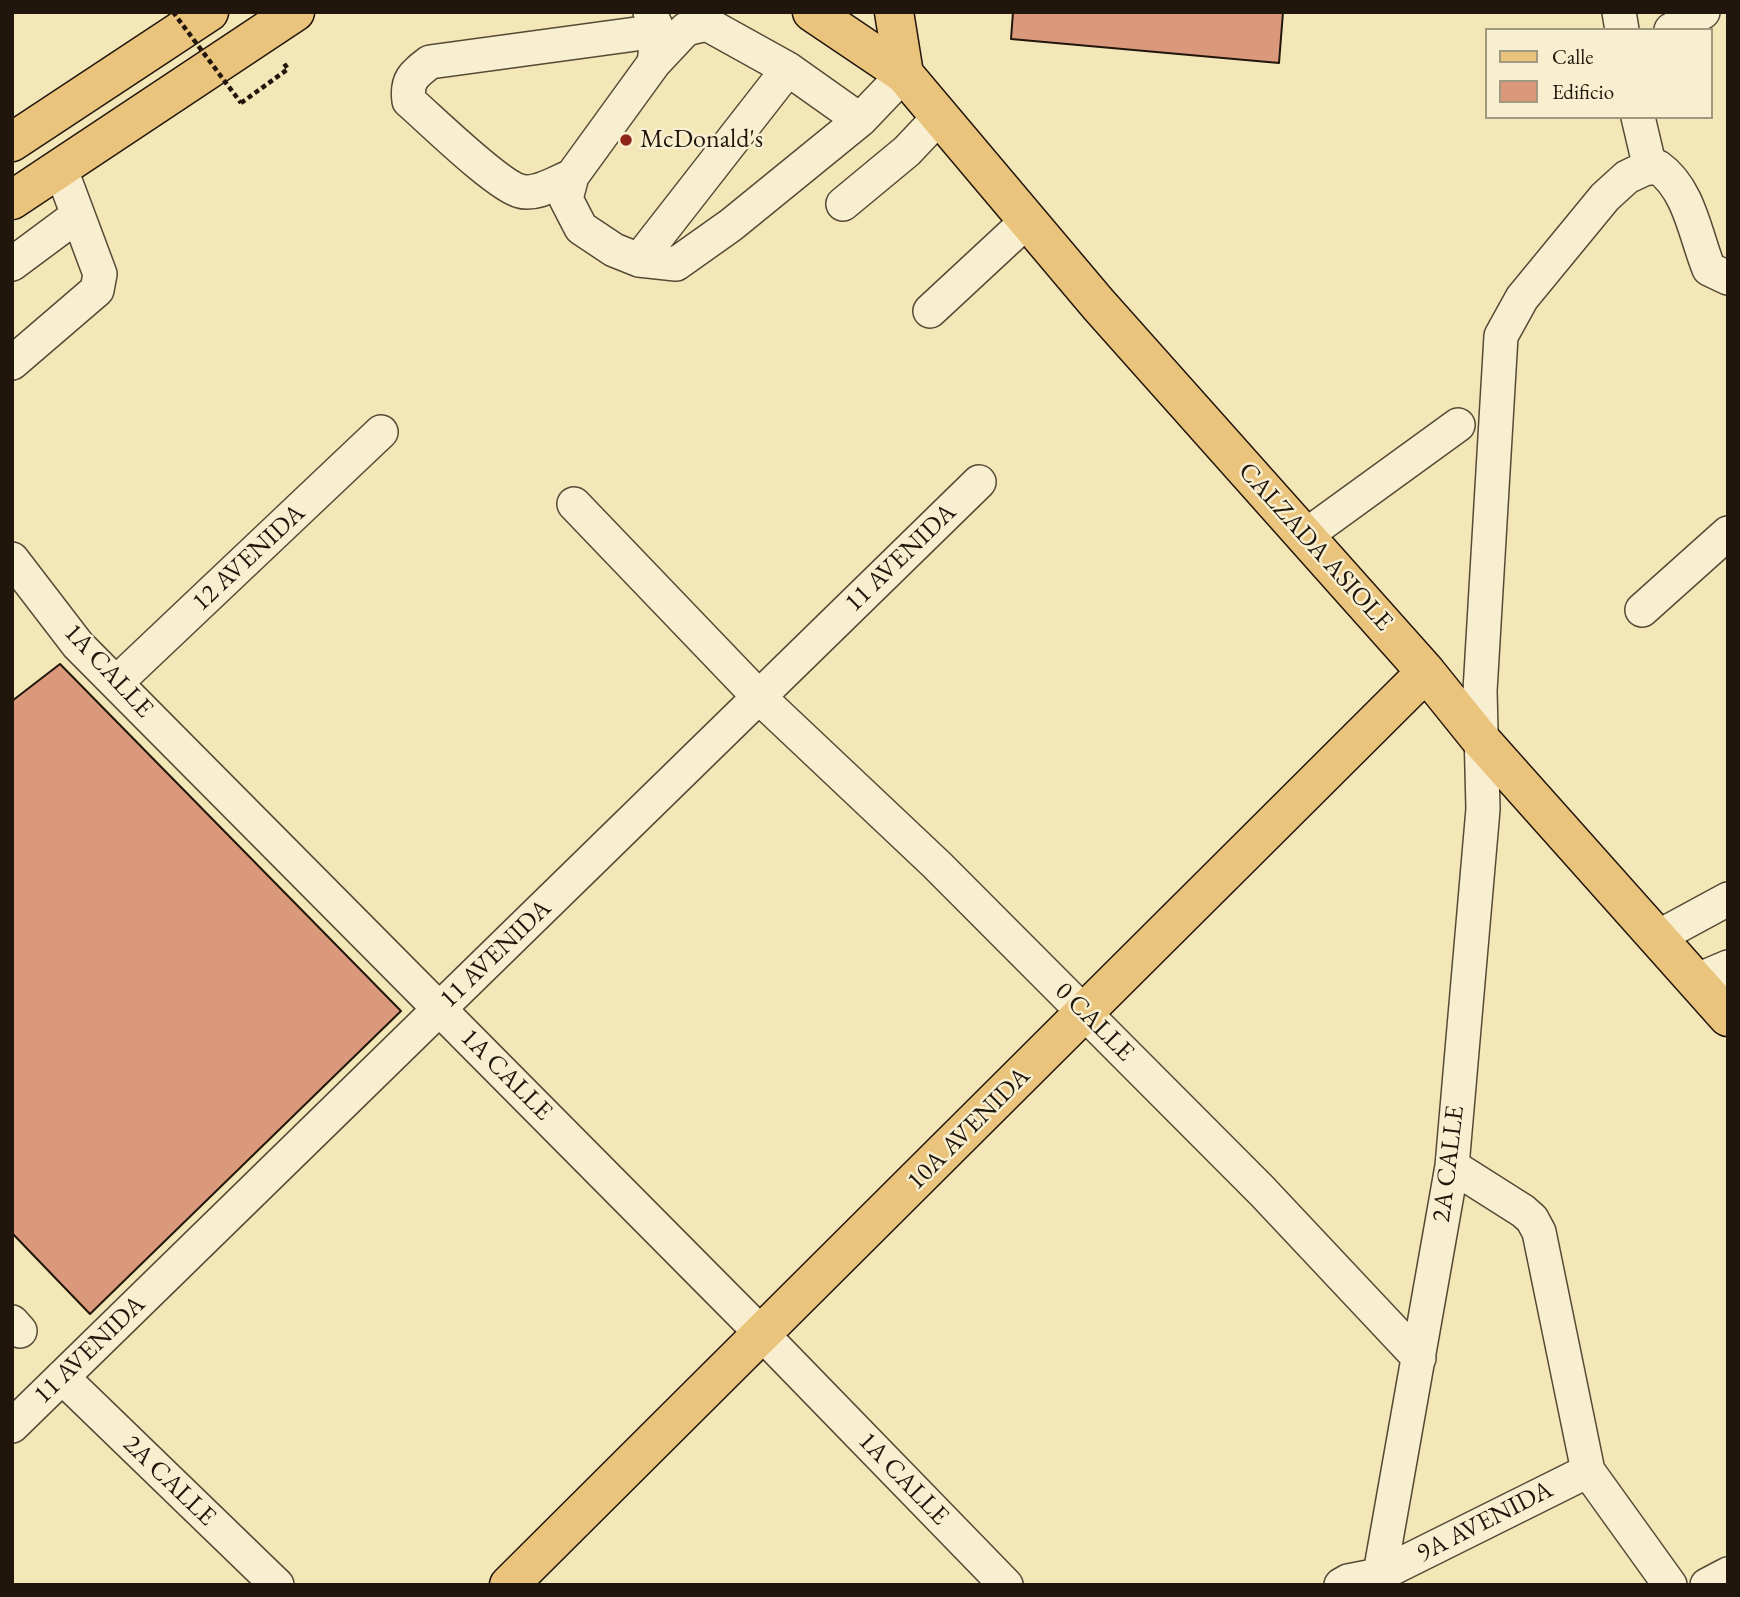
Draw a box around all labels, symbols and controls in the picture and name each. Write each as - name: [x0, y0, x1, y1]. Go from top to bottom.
- legend: [1484, 28, 1712, 119]
- text: Calle: [1552, 43, 1594, 70]
- text: Edificio: [1552, 78, 1614, 105]
- place label: McDonald's: [640, 124, 763, 156]
- marker: McDonald's: [618, 132, 634, 148]
- street label: CALZADA ASIOLE: [1231, 456, 1399, 638]
- street label: 11 AVENIDA: [839, 497, 963, 619]
- street label: 12 AVENIDA: [186, 498, 312, 618]
- street label: 1A CALLE: [57, 618, 159, 724]
- street label: 11 AVENIDA: [434, 893, 558, 1015]
- street label: 0 CALLE: [1048, 976, 1140, 1068]
- street label: 1A CALLE: [454, 1023, 558, 1127]
- street label: 10A AVENIDA: [901, 1061, 1037, 1197]
- street label: 2A CALLE: [1426, 1104, 1472, 1224]
- street label: 11 AVENIDA: [28, 1289, 152, 1411]
- street label: 1A CALLE: [851, 1426, 955, 1532]
- street label: 2A CALLE: [116, 1429, 222, 1533]
- street label: 9A AVENIDA: [1412, 1474, 1558, 1570]

